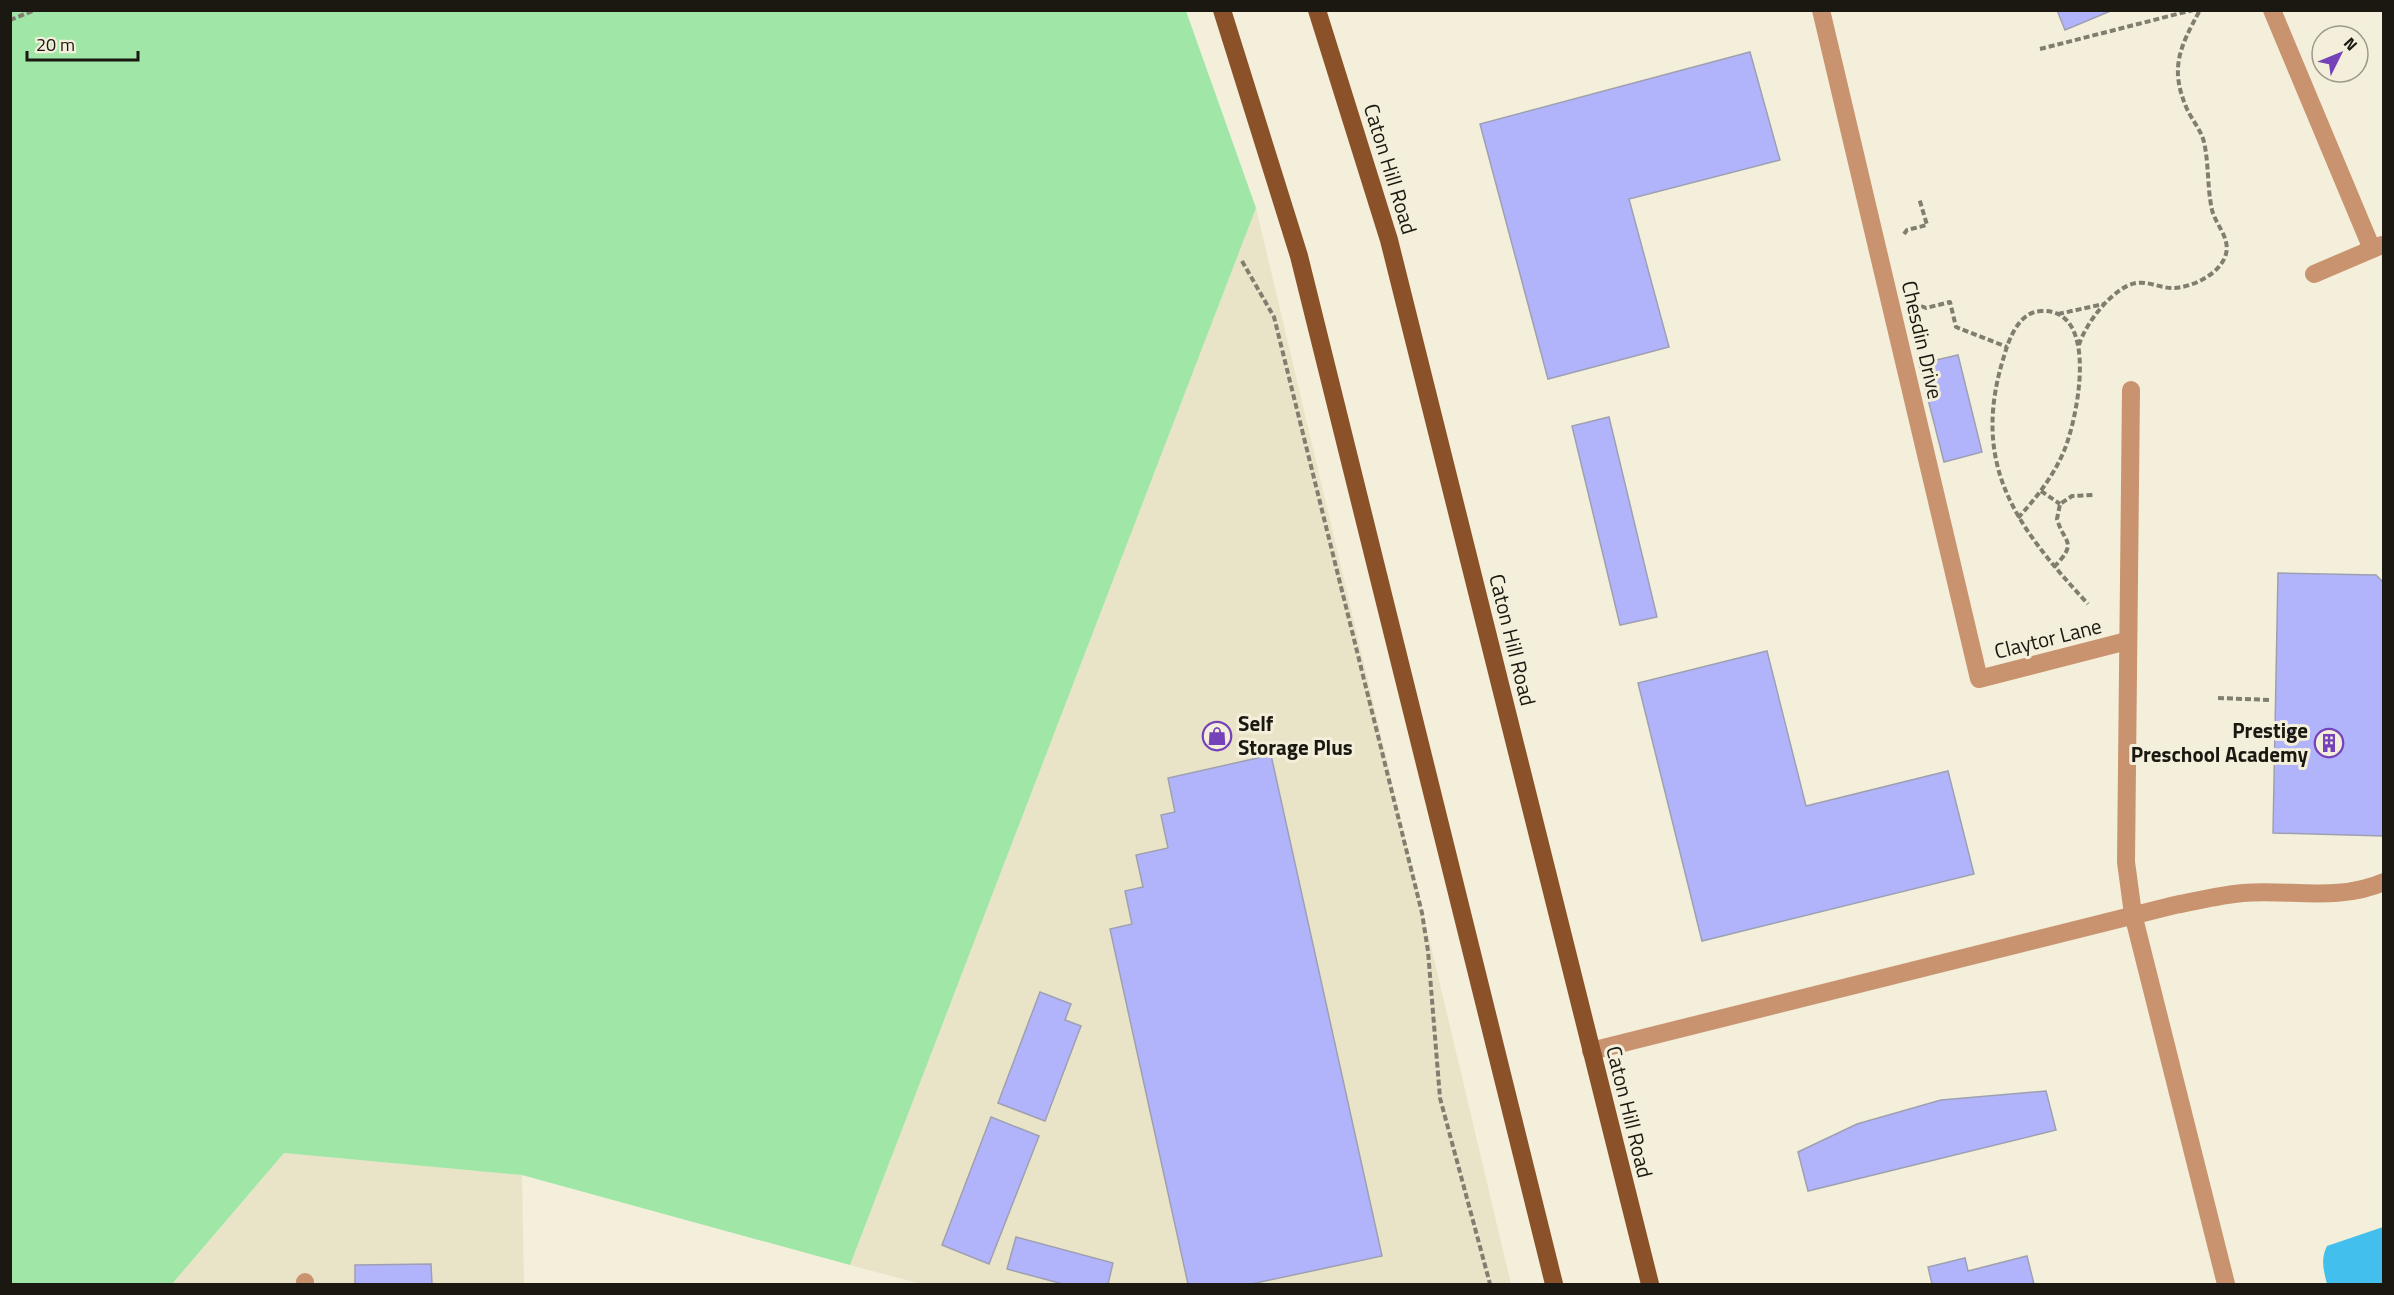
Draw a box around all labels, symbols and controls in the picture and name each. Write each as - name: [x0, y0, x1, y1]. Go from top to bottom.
- scale bar: [27, 24, 138, 62]
- north arrow: [2310, 24, 2370, 84]
- text: 20 m: [36, 31, 75, 58]
- text: N: [2338, 32, 2364, 56]
- street label: Caton Hill Road: [1356, 100, 1426, 238]
- street label: Chesdin Drive: [1894, 277, 1952, 402]
- street label: Caton Hill Road: [1481, 570, 1545, 709]
- street label: Claytor Lane: [1991, 609, 2105, 667]
- place label: Self Storage Plus: [1238, 707, 1353, 763]
- place label: Prestige Preschool Academy: [2131, 714, 2308, 770]
- shop icon: Self Storage Plus: [1201, 720, 1233, 752]
- building icon: Prestige Preschool Academy: [2313, 727, 2345, 759]
- street label: Caton Hill Road: [1598, 1042, 1662, 1181]

